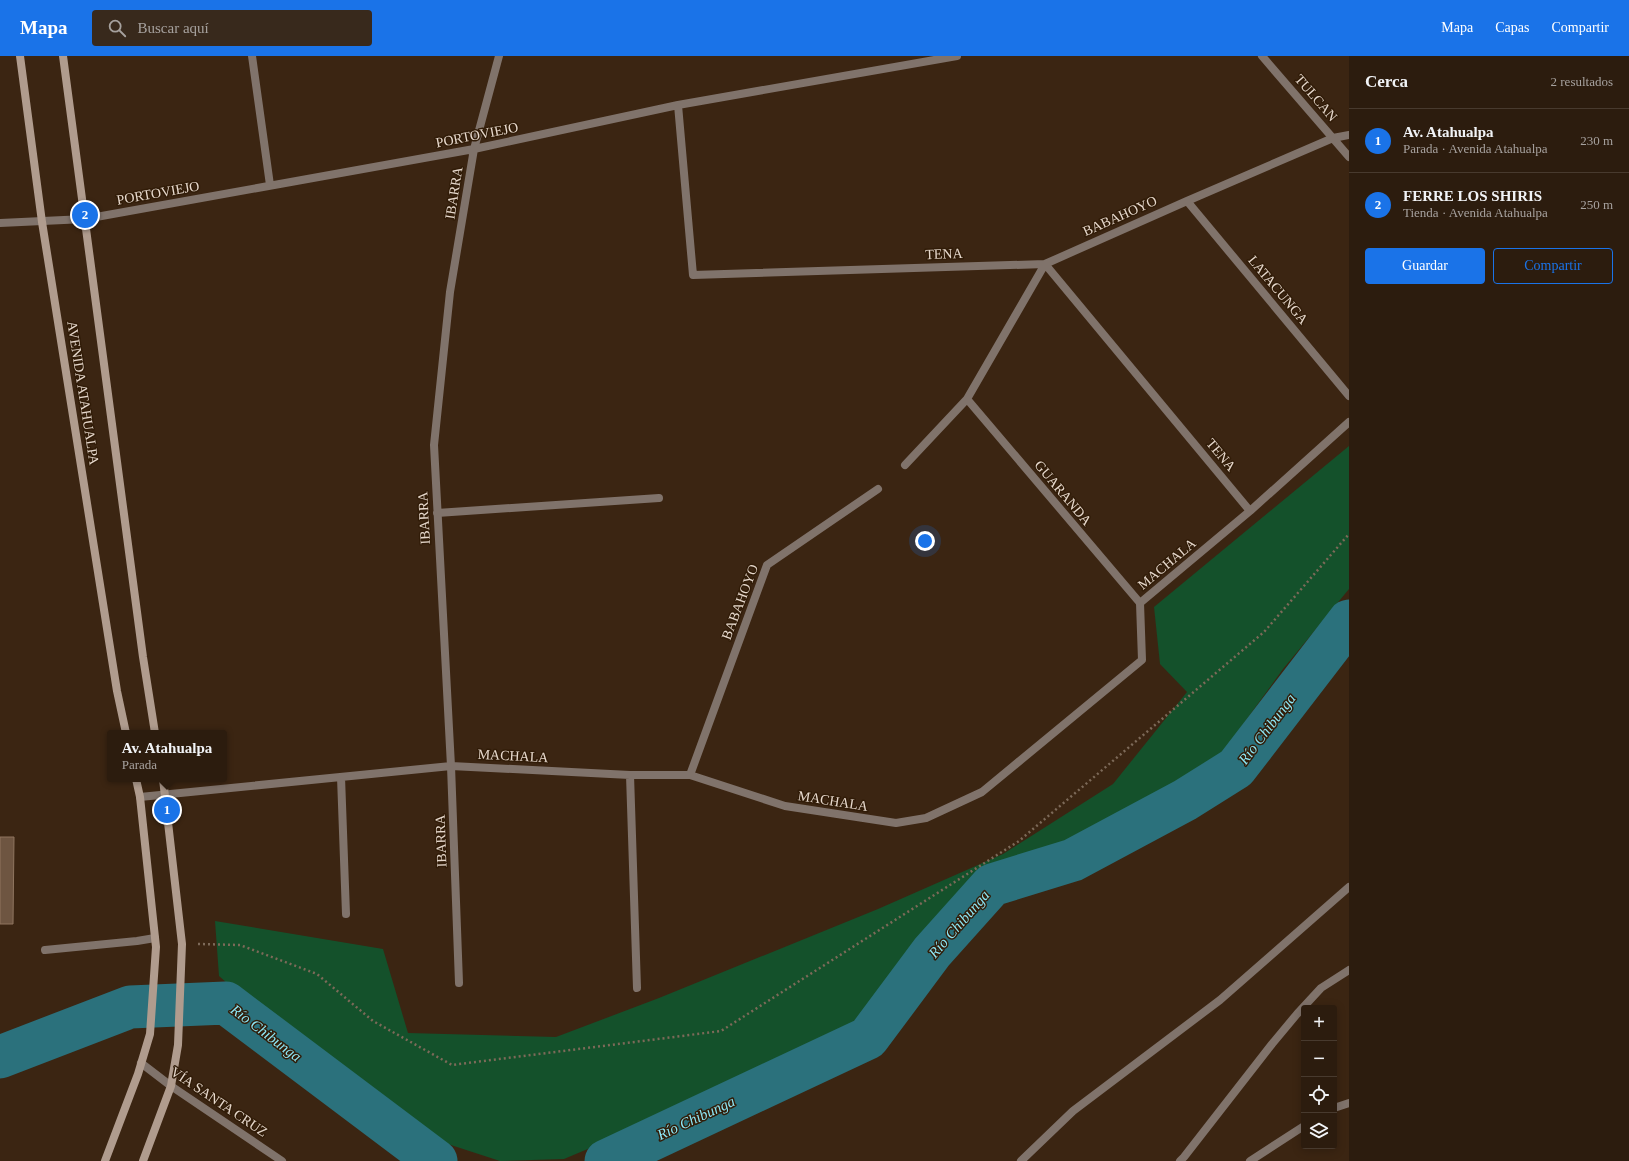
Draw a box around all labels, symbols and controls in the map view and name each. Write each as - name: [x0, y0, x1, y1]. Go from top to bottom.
- search box: [92, 10, 372, 46]
- text: Mapa: [20, 17, 68, 38]
- icon: search: [106, 17, 128, 39]
- text: Buscar aquí: [138, 20, 209, 36]
- text: Mapa: [1441, 20, 1473, 35]
- text: Capas: [1495, 20, 1529, 35]
- text: Compartir: [1551, 20, 1609, 35]
- street label: TULCAN: [1292, 72, 1340, 124]
- text: Cerca: [1365, 72, 1408, 91]
- text: 2 resultados: [1551, 74, 1613, 89]
- street label: PORTOVIEJO: [434, 120, 520, 150]
- text: Av. Atahualpa: [1403, 124, 1494, 140]
- text: 1: [1375, 133, 1381, 148]
- text: 230 m: [1580, 133, 1613, 148]
- text: Parada · Avenida Atahualpa: [1403, 141, 1548, 156]
- street label: IBARRA: [442, 165, 466, 220]
- street label: PORTOVIEJO: [115, 178, 201, 208]
- text: FERRE LOS SHIRIS: [1403, 188, 1542, 204]
- street label: BABAHOYO: [1081, 193, 1159, 239]
- text: 2: [1375, 197, 1381, 212]
- text: 250 m: [1580, 197, 1613, 212]
- pin: 2: [72, 200, 98, 230]
- text: Tienda · Avenida Atahualpa: [1403, 205, 1548, 220]
- street label: TENA: [925, 246, 964, 262]
- button: Guardar: [1365, 248, 1485, 284]
- button: Compartir: [1493, 248, 1613, 284]
- street label: LATACUNGA: [1245, 253, 1311, 328]
- street label: AVENIDA ATAHUALPA: [64, 320, 102, 467]
- street label: TENA: [1203, 436, 1239, 475]
- street label: GUARANDA: [1032, 457, 1095, 529]
- street label: IBARRA: [415, 490, 433, 545]
- your location: [915, 531, 935, 551]
- street label: MACHALA: [1135, 535, 1200, 592]
- street label: BABAHOYO: [719, 562, 761, 642]
- water label: Río Chibunga: [1235, 691, 1299, 768]
- popup: [107, 730, 227, 782]
- text: Av. Atahualpa: [122, 740, 212, 756]
- street label: MACHALA: [477, 747, 550, 765]
- text: Parada: [122, 757, 157, 772]
- street label: MACHALA: [797, 788, 870, 814]
- pin: 1: [154, 795, 180, 825]
- street label: IBARRA: [433, 813, 449, 868]
- water label: Río Chibunga: [925, 887, 993, 962]
- water label: Río Chibunga: [227, 1001, 304, 1065]
- map controls: [1301, 1005, 1337, 1149]
- button: +: [1301, 1005, 1337, 1041]
- button: −: [1301, 1041, 1337, 1077]
- street label: VÍA SANTA CRUZ: [168, 1063, 271, 1140]
- button: locate: [1301, 1077, 1337, 1113]
- water label: Río Chibunga: [654, 1093, 737, 1143]
- button: layers: [1301, 1113, 1337, 1149]

